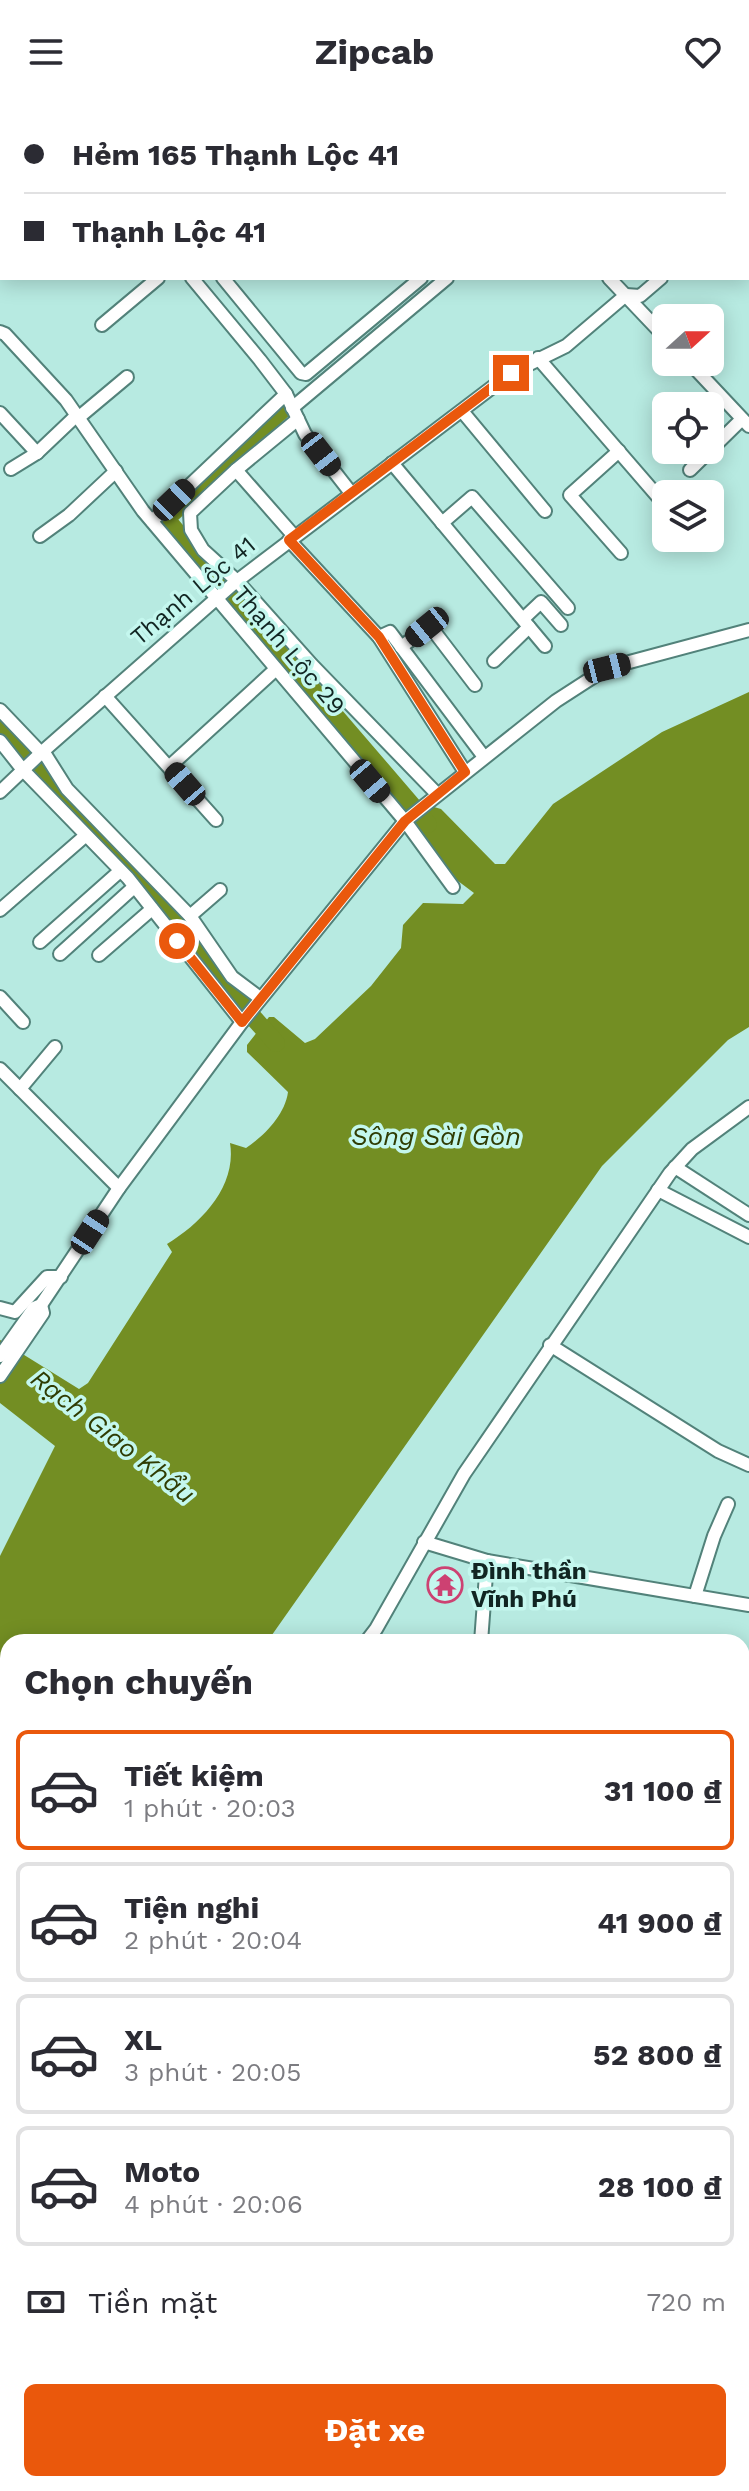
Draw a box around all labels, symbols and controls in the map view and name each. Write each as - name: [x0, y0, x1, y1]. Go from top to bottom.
- icon: menu: [24, 30, 68, 74]
- icon: heart: [681, 30, 725, 74]
- text: Zipcab: [315, 31, 434, 73]
- text: Hẻm 165 Thạnh Lộc 41: [72, 137, 399, 172]
- text: Thạnh Lộc 41: [72, 214, 266, 249]
- north arrow: [652, 304, 724, 376]
- map controls: [652, 304, 724, 552]
- route end: [493, 355, 529, 391]
- button: locate: [652, 392, 724, 464]
- car: [297, 428, 345, 480]
- car: [148, 475, 200, 525]
- button: layers: [652, 480, 724, 552]
- street label: Thạnh Lộc 41: [125, 531, 261, 651]
- street label: Thạnh Lộc 29: [227, 580, 351, 720]
- car: [401, 603, 453, 651]
- car: [581, 651, 633, 685]
- car: [345, 755, 395, 807]
- car: [160, 758, 210, 810]
- route start: [159, 923, 195, 959]
- water label: Sông Sài Gòn: [351, 1121, 521, 1151]
- car: [67, 1205, 113, 1259]
- water label: Rạch Giao Khẩu: [25, 1363, 201, 1509]
- place label: Đình thần Vĩnh Phú: [471, 1557, 587, 1613]
- temple icon: Đình thần Vĩnh Phú: [426, 1566, 464, 1604]
- text: Chọn chuyến: [24, 1661, 253, 1703]
- icon: car: [28, 1754, 100, 1826]
- text: Tiết kiệm: [124, 1758, 264, 1793]
- text: 31 100 ₫: [604, 1773, 722, 1808]
- text: 1 phút · 20:03: [124, 1793, 296, 1823]
- icon: car: [28, 1886, 100, 1958]
- text: Tiện nghi: [124, 1890, 259, 1925]
- text: 41 900 ₫: [597, 1905, 722, 1940]
- text: 2 phút · 20:04: [124, 1925, 302, 1955]
- icon: car: [28, 2018, 100, 2090]
- text: XL: [124, 2022, 162, 2057]
- text: 52 800 ₫: [593, 2037, 722, 2072]
- text: 3 phút · 20:05: [124, 2057, 301, 2087]
- icon: car: [28, 2150, 100, 2222]
- text: Moto: [124, 2154, 200, 2189]
- text: 28 100 ₫: [598, 2169, 722, 2204]
- text: 4 phút · 20:06: [124, 2189, 303, 2219]
- icon: cash: [24, 2280, 68, 2324]
- text: Tiền mặt: [88, 2285, 217, 2320]
- text: 720 m: [646, 2287, 726, 2317]
- button: Đặt xe: [24, 2384, 726, 2476]

